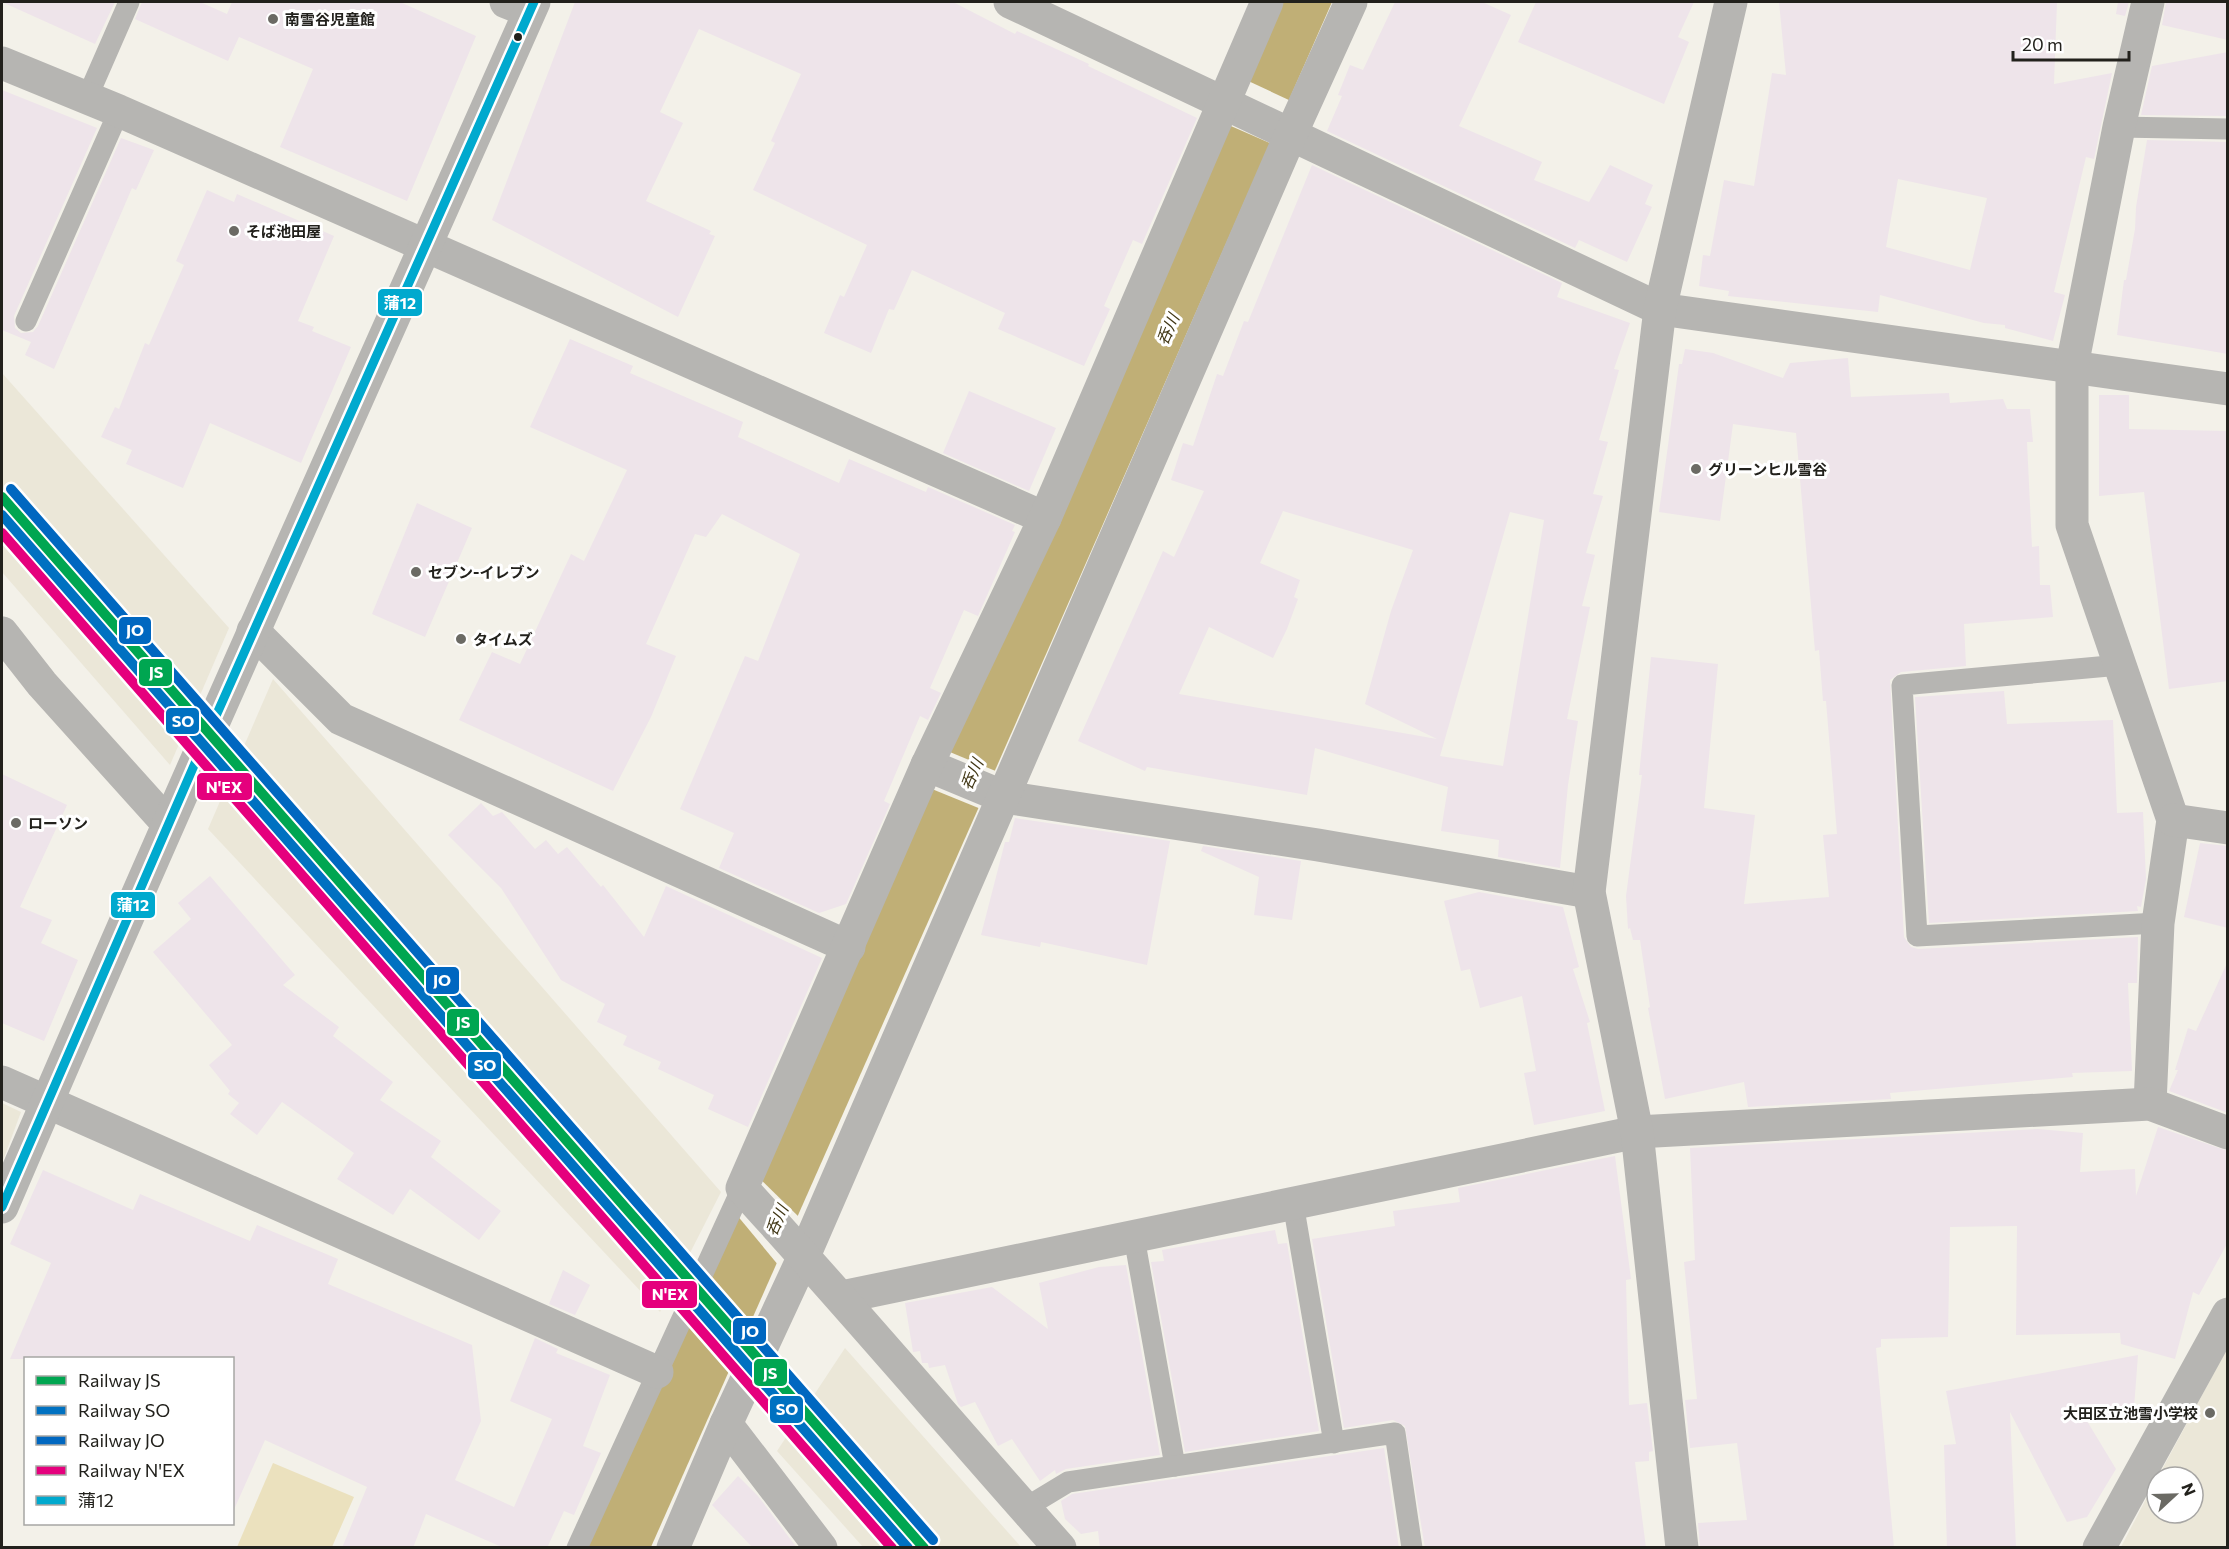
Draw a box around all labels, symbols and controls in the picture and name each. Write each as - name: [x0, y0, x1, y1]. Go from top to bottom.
- place label: 南雪谷児童館: [285, 10, 375, 28]
- marker: 南雪谷児童館: [266, 12, 280, 26]
- scale bar: [2013, 24, 2128, 62]
- unlabelled marker: [512, 31, 524, 43]
- text: 20 m: [2022, 33, 2063, 55]
- place label: そば池田屋: [246, 222, 321, 240]
- marker: そば池田屋: [227, 224, 241, 238]
- line badge: 蒲12: [377, 288, 423, 317]
- text: 蒲12: [384, 293, 416, 312]
- water label: 呑川: [1152, 309, 1183, 347]
- place label: グリーンヒル雪谷: [1708, 460, 1827, 478]
- marker: グリーンヒル雪谷: [1689, 462, 1703, 476]
- place label: セブン-イレブン: [428, 563, 539, 581]
- marker: セブン-イレブン: [409, 565, 423, 579]
- line badge: JO: [118, 616, 152, 645]
- text: JO: [126, 620, 144, 639]
- place label: タイムズ: [473, 630, 533, 648]
- marker: タイムズ: [454, 632, 468, 646]
- line badge: JS: [138, 658, 173, 687]
- text: JS: [149, 662, 164, 681]
- line badge: SO: [165, 707, 200, 735]
- text: SO: [172, 711, 194, 730]
- water label: 呑川: [956, 754, 987, 792]
- line badge: N'EX: [196, 772, 253, 801]
- text: N'EX: [206, 777, 242, 796]
- place label: ローソン: [28, 814, 88, 832]
- marker: ローソン: [9, 816, 23, 830]
- line badge: 蒲12: [110, 891, 156, 919]
- text: 蒲12: [117, 895, 149, 914]
- line badge: JO: [425, 966, 460, 995]
- text: JO: [433, 970, 451, 989]
- line badge: JS: [446, 1008, 480, 1037]
- text: JS: [456, 1012, 471, 1031]
- line badge: SO: [467, 1051, 502, 1080]
- text: SO: [474, 1055, 496, 1074]
- water label: 呑川: [761, 1200, 792, 1238]
- line badge: N'EX: [641, 1280, 698, 1309]
- text: N'EX: [652, 1284, 688, 1303]
- line badge: JO: [732, 1317, 767, 1345]
- text: JO: [741, 1321, 759, 1340]
- legend: [24, 1357, 234, 1525]
- line badge: JS: [753, 1358, 788, 1387]
- text: JS: [763, 1363, 778, 1382]
- text: Railway JS: [78, 1369, 161, 1391]
- line badge: SO: [769, 1395, 804, 1424]
- text: Railway SO: [78, 1399, 170, 1421]
- text: SO: [776, 1399, 798, 1418]
- place label: 大田区立池雪小学校: [2063, 1404, 2198, 1422]
- marker: 大田区立池雪小学校: [2203, 1406, 2217, 1420]
- text: Railway JO: [78, 1429, 165, 1451]
- text: Railway N'EX: [78, 1459, 185, 1481]
- north arrow: [2145, 1465, 2205, 1525]
- text: N: [2178, 1480, 2200, 1498]
- text: 蒲12: [78, 1489, 114, 1511]

